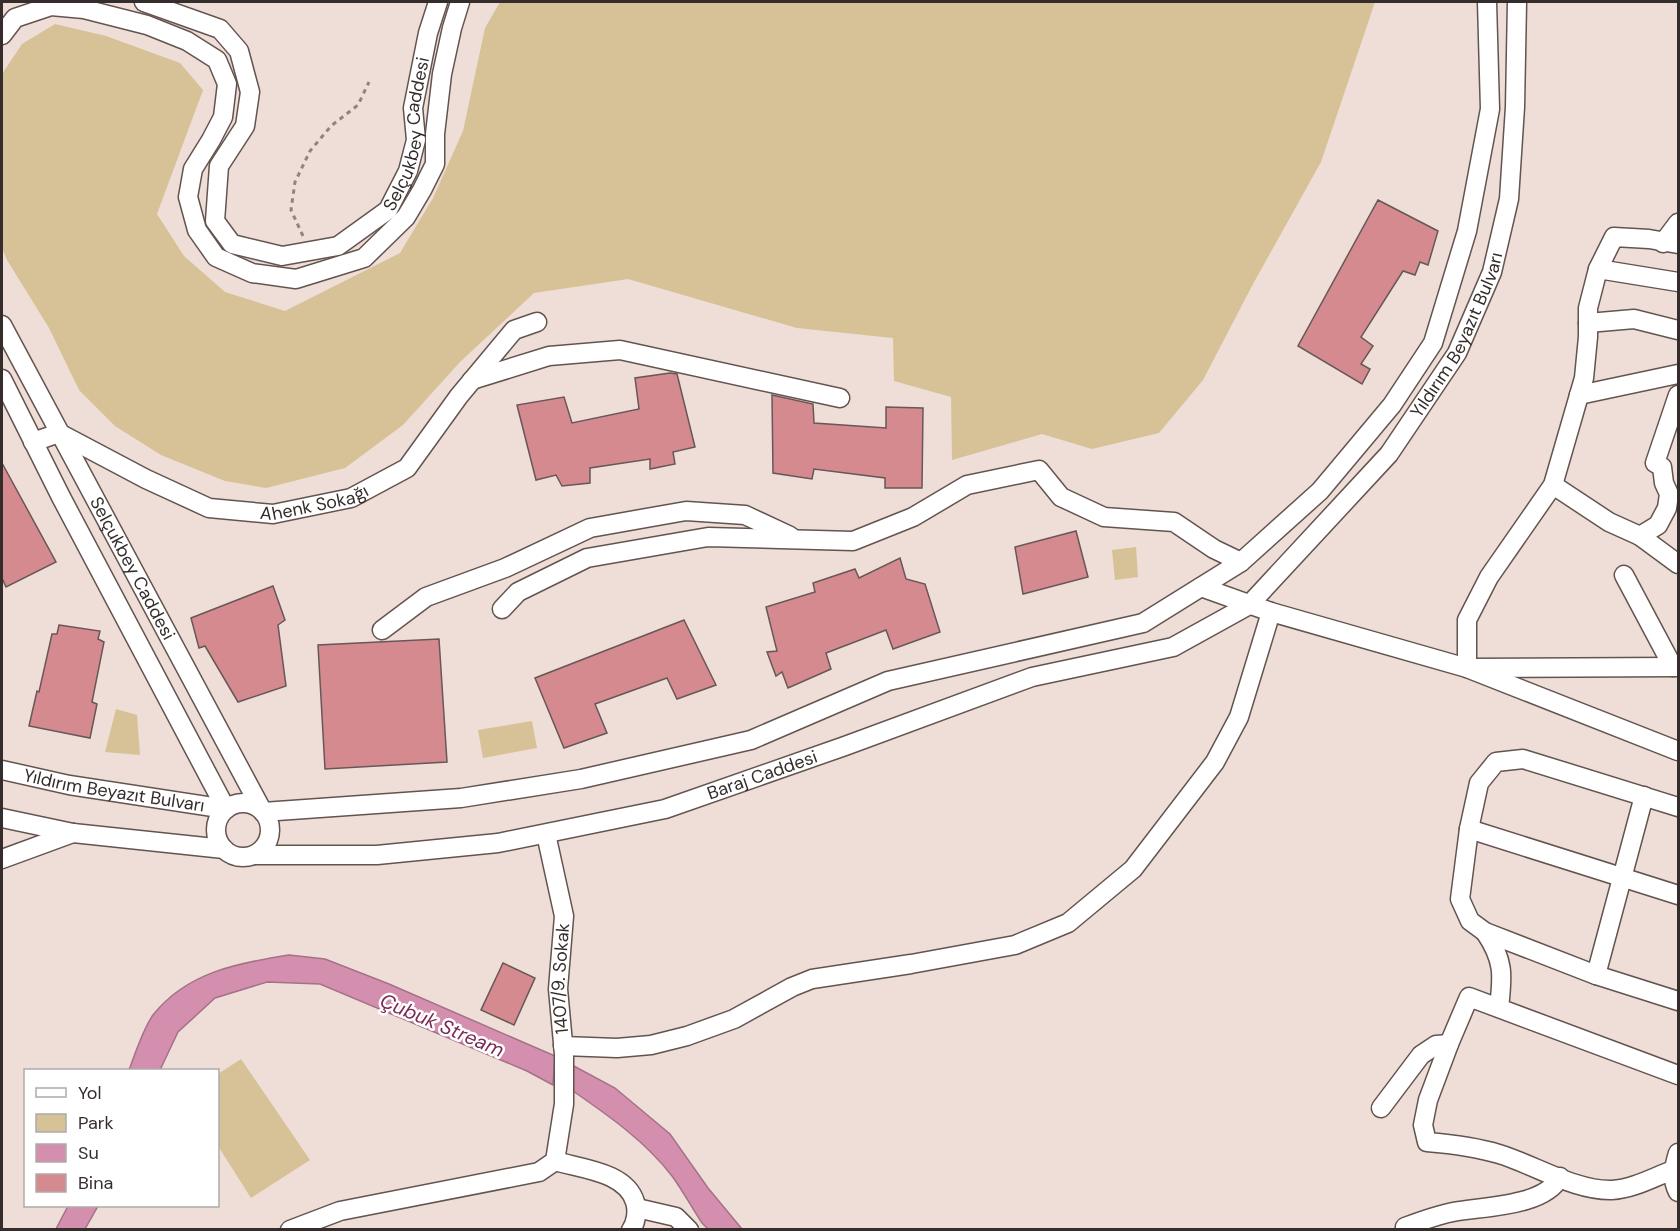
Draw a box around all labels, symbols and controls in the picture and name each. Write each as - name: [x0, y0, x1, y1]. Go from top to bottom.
- street label: Selçukbey Caddesi: [378, 55, 435, 215]
- street label: Yıldırım Beyazıt Bulvarı: [1405, 250, 1508, 422]
- street label: Ahenk Sokağı: [259, 479, 373, 526]
- street label: Selçukbey Caddesi: [84, 492, 181, 644]
- street label: Baraj Caddesi: [704, 745, 821, 805]
- street label: Yıldırım Beyazıt Bulvarı: [21, 763, 206, 818]
- street label: 1407/9. Sokak: [546, 922, 575, 1035]
- water label: Çubuk Stream: [376, 987, 508, 1063]
- legend: [24, 1069, 219, 1207]
- text: Yol: [78, 1081, 102, 1105]
- text: Park: [78, 1111, 114, 1135]
- text: Su: [78, 1141, 99, 1165]
- text: Bina: [78, 1171, 113, 1195]

